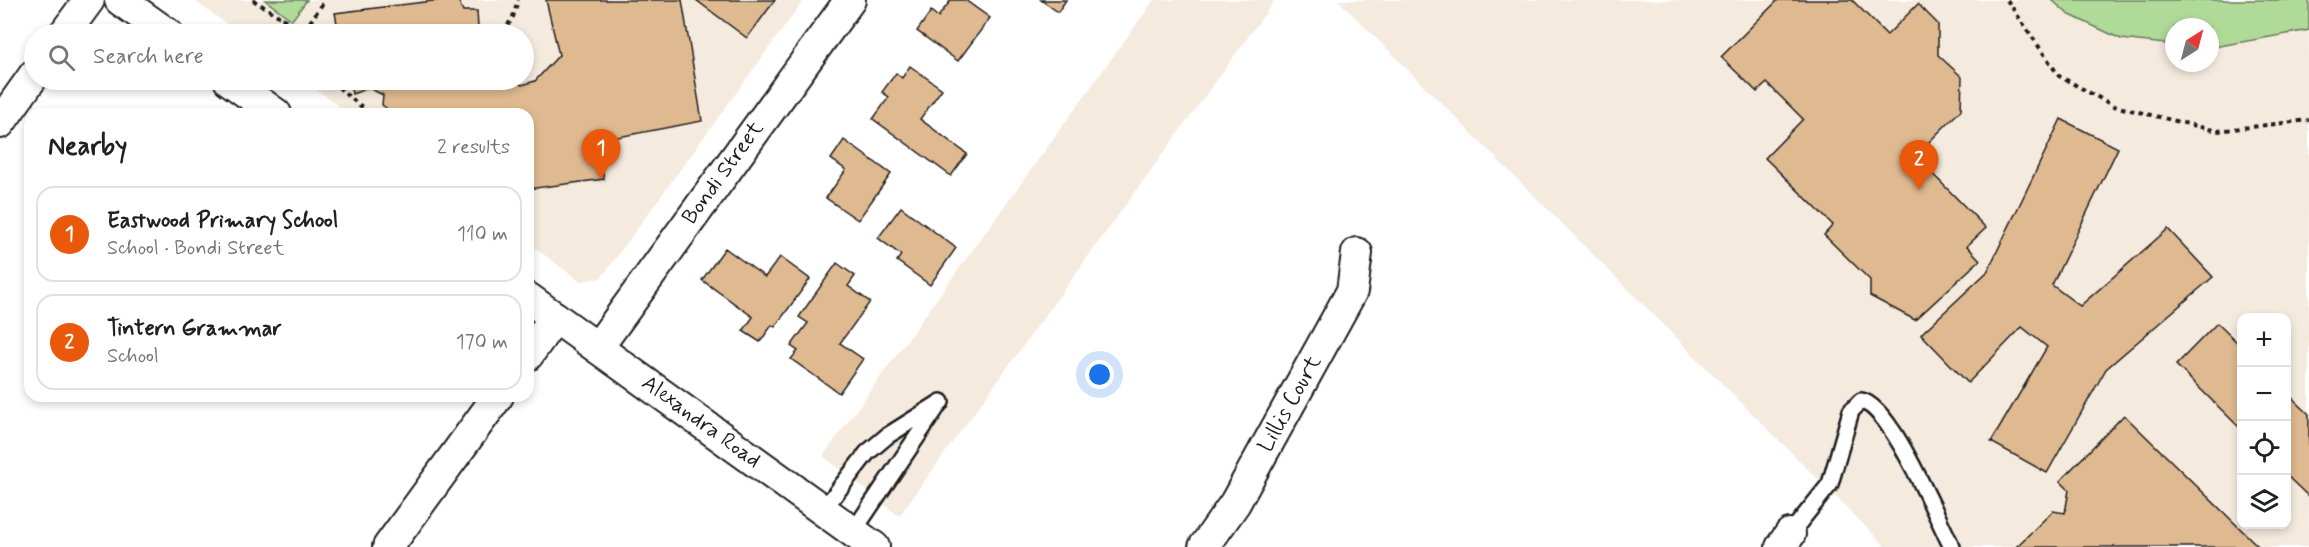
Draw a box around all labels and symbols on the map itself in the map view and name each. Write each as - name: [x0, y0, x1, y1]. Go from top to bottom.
- north arrow: [2165, 18, 2219, 72]
- street label: Bondi Street: [676, 116, 770, 230]
- pin: 1: [582, 130, 620, 179]
- pin: 2: [1900, 140, 1938, 190]
- street label: Lillis Court: [1252, 351, 1328, 457]
- your location: [1085, 360, 1114, 389]
- street label: Alexandra Road: [636, 369, 766, 475]

